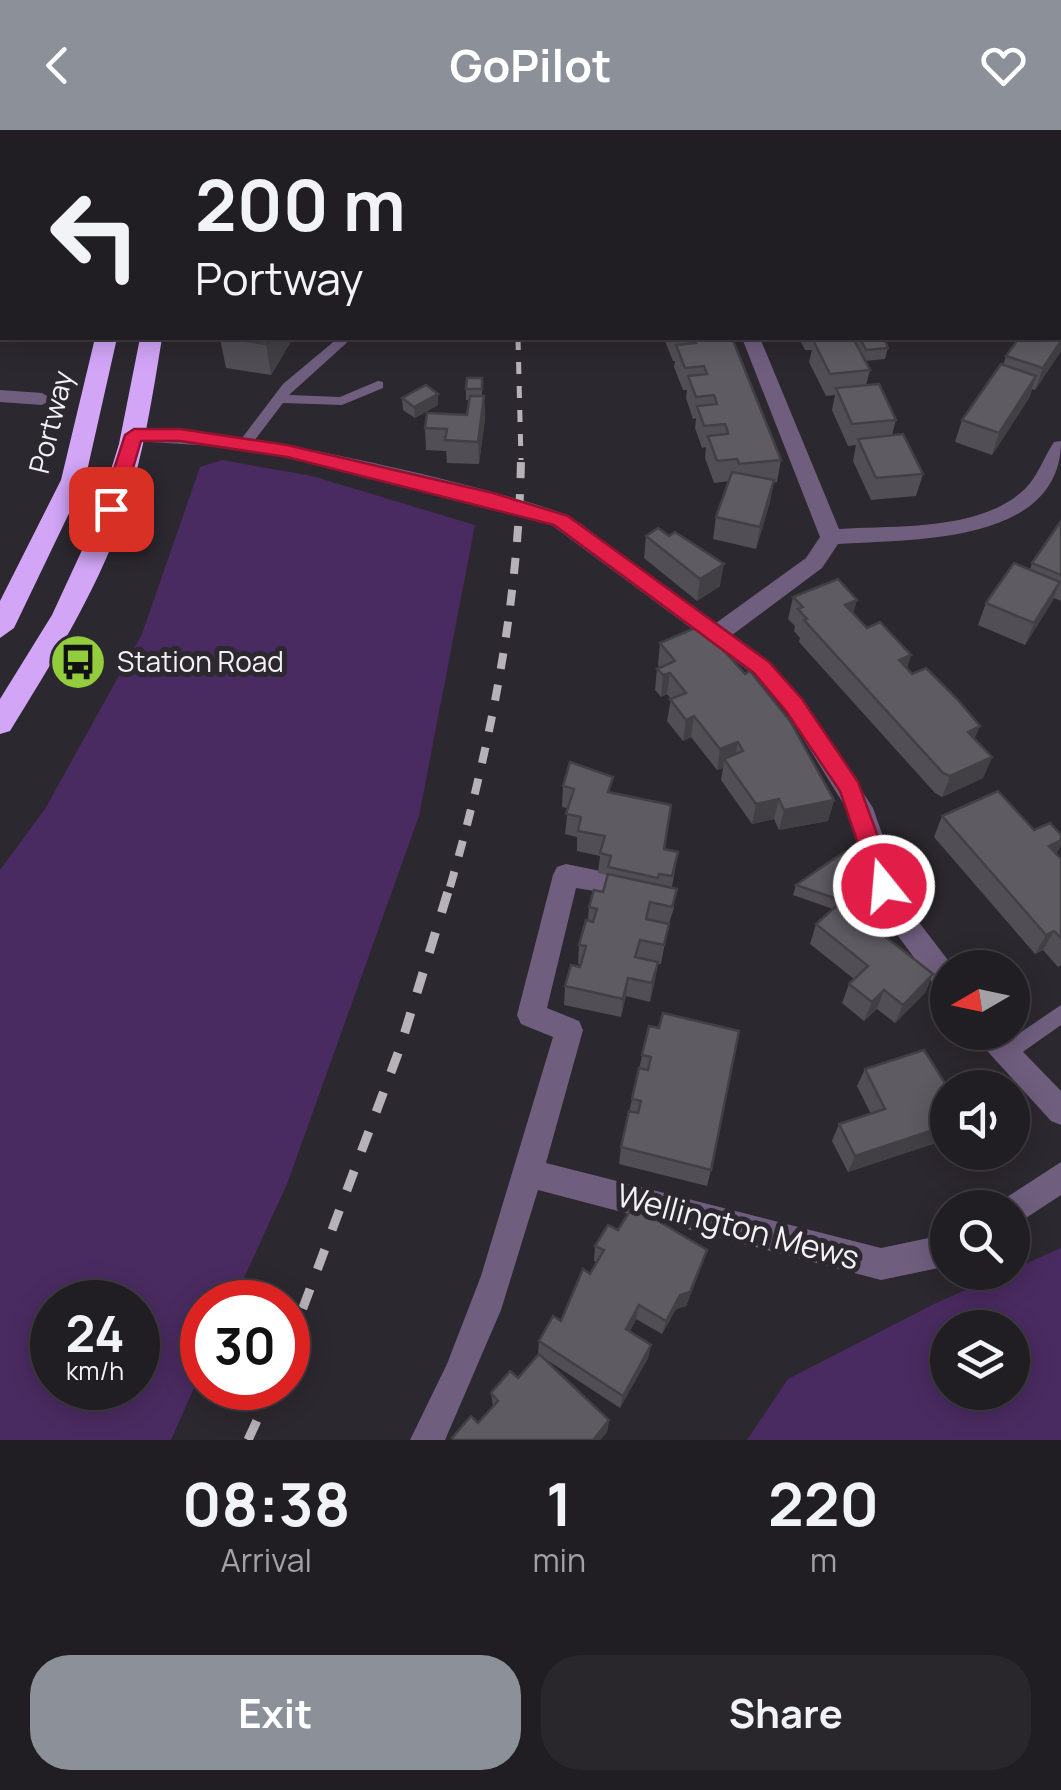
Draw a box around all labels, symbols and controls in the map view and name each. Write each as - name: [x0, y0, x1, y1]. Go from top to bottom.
- text: GoPilot: [449, 34, 612, 96]
- icon: back: [30, 38, 85, 93]
- icon: heart: [976, 38, 1031, 93]
- text: 200 m: [195, 156, 406, 252]
- icon: left: [30, 170, 160, 300]
- text: Portway: [195, 247, 363, 309]
- street label: Portway: [19, 366, 81, 477]
- pin: [69, 467, 154, 552]
- icon: arrive: [84, 482, 139, 537]
- bus stop icon: Station Road: [48, 632, 108, 692]
- place label: Station Road: [117, 642, 284, 680]
- position arrow: [832, 834, 936, 938]
- north arrow: [930, 950, 1030, 1050]
- map controls: [930, 950, 1030, 1410]
- button: sound: [930, 1070, 1030, 1170]
- street label: Wellington Mews: [612, 1173, 864, 1280]
- button: search: [930, 1190, 1030, 1290]
- speed limit sign: 30: [180, 1280, 310, 1410]
- text: 24: [65, 1299, 125, 1367]
- button: layers: [930, 1310, 1030, 1410]
- text: km/h: [66, 1353, 124, 1388]
- text: 08:38: [182, 1462, 350, 1544]
- text: 1: [546, 1462, 572, 1544]
- text: 220: [768, 1462, 879, 1544]
- text: Arrival: [221, 1538, 312, 1582]
- text: min: [532, 1538, 586, 1582]
- text: m: [810, 1538, 837, 1582]
- button: Exit: [30, 1655, 521, 1770]
- button: Share: [541, 1655, 1031, 1770]

